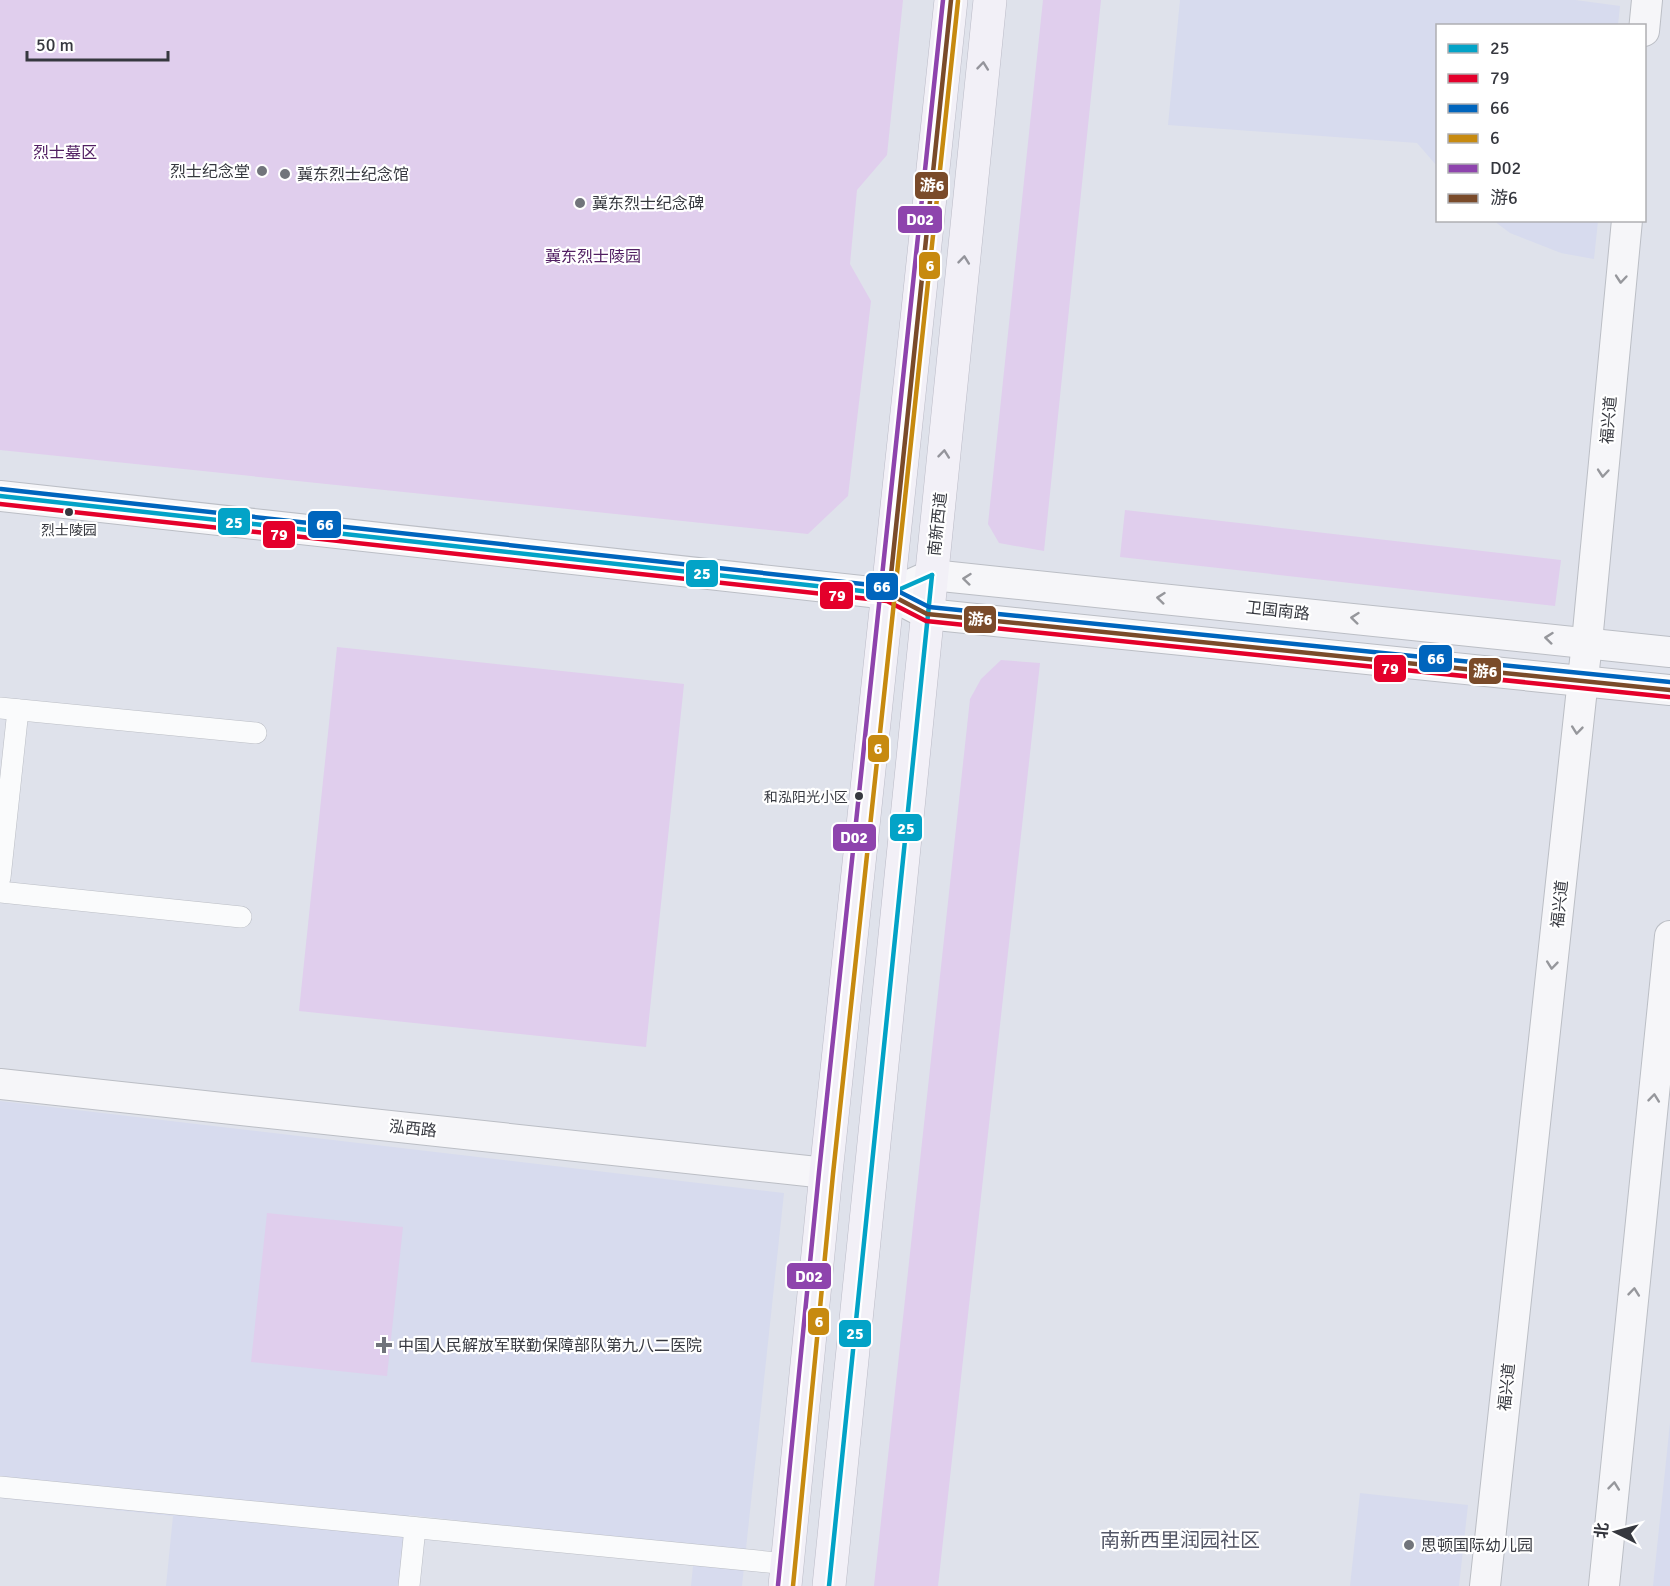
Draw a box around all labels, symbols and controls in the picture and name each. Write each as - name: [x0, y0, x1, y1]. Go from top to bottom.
- scale bar: [27, 24, 168, 62]
- legend: [1436, 24, 1646, 222]
- text: 50 m: [36, 34, 74, 56]
- text: 25: [1490, 37, 1509, 59]
- one-way arrow: [976, 61, 989, 70]
- text: 79: [1490, 67, 1509, 89]
- text: 66: [1490, 97, 1509, 119]
- text: 6: [1490, 127, 1500, 149]
- park label: 烈士墓区: [33, 143, 97, 163]
- text: D02: [1490, 157, 1521, 179]
- place label: 烈士纪念堂: [170, 162, 250, 182]
- marker: 烈士纪念堂: [255, 164, 269, 178]
- place label: 冀东烈士纪念馆: [297, 165, 409, 185]
- marker: 冀东烈士纪念馆: [278, 167, 292, 181]
- line badge: 游6: [914, 171, 949, 200]
- text: 游6: [920, 176, 945, 196]
- text: 游6: [1490, 187, 1518, 209]
- place label: 冀东烈士纪念碑: [592, 194, 704, 214]
- marker: 冀东烈士纪念碑: [573, 196, 587, 210]
- line badge: D02: [897, 205, 943, 234]
- text: D02: [906, 210, 934, 230]
- park label: 冀东烈士陵园: [545, 247, 641, 267]
- line badge: 6: [918, 251, 941, 280]
- one-way arrow: [957, 255, 970, 265]
- text: 6: [926, 256, 935, 276]
- one-way arrow: [1615, 274, 1628, 283]
- street label: 福兴道: [1597, 395, 1621, 445]
- one-way arrow: [937, 449, 950, 459]
- one-way arrow: [1597, 468, 1610, 477]
- street label: 南新西道: [925, 491, 951, 557]
- marker: 烈士陵园: [63, 506, 75, 518]
- line badge: 25: [217, 507, 251, 536]
- line badge: 66: [307, 510, 342, 539]
- text: 25: [225, 513, 243, 533]
- text: 66: [316, 515, 334, 535]
- line badge: 79: [262, 520, 296, 549]
- place label: 烈士陵园: [41, 522, 97, 539]
- text: 79: [270, 525, 288, 545]
- line badge: 25: [685, 559, 719, 588]
- text: 25: [693, 564, 711, 584]
- line badge: 66: [865, 572, 899, 601]
- one-way arrow: [963, 573, 972, 585]
- text: 66: [873, 577, 891, 597]
- line badge: 79: [819, 581, 854, 610]
- text: 79: [828, 586, 846, 606]
- one-way arrow: [1157, 593, 1166, 605]
- street label: 卫国南路: [1245, 598, 1311, 624]
- line badge: 游6: [963, 605, 997, 634]
- text: 游6: [968, 610, 993, 630]
- one-way arrow: [1351, 612, 1360, 625]
- one-way arrow: [1545, 632, 1554, 645]
- line badge: 66: [1418, 644, 1453, 673]
- text: 66: [1427, 649, 1445, 669]
- line badge: 79: [1373, 654, 1407, 683]
- line badge: 游6: [1468, 657, 1502, 685]
- text: 79: [1381, 659, 1399, 679]
- text: 游6: [1473, 662, 1498, 682]
- one-way arrow: [1571, 725, 1584, 734]
- line badge: 6: [867, 734, 890, 763]
- text: 6: [874, 739, 883, 759]
- place label: 和泓阳光小区: [764, 789, 848, 806]
- marker: 和泓阳光小区: [853, 790, 865, 802]
- line badge: 25: [889, 813, 923, 842]
- text: 25: [897, 819, 915, 839]
- line badge: D02: [832, 823, 877, 852]
- text: D02: [840, 828, 868, 848]
- street label: 福兴道: [1548, 879, 1572, 929]
- one-way arrow: [1546, 961, 1559, 970]
- one-way arrow: [1647, 1093, 1660, 1103]
- street label: 泓西路: [388, 1117, 438, 1141]
- line badge: D02: [786, 1262, 832, 1290]
- text: D02: [795, 1267, 823, 1287]
- one-way arrow: [1627, 1287, 1640, 1297]
- line badge: 6: [807, 1307, 830, 1336]
- text: 6: [815, 1312, 824, 1332]
- line badge: 25: [838, 1319, 872, 1348]
- text: 25: [846, 1324, 864, 1344]
- marker: 中国人民解放军联勤保障部队第九八二医院: [375, 1336, 393, 1354]
- place label: 中国人民解放军联勤保障部队第九八二医院: [398, 1336, 702, 1356]
- street label: 福兴道: [1495, 1362, 1519, 1412]
- one-way arrow: [1607, 1481, 1620, 1491]
- north arrow: [1586, 1502, 1646, 1562]
- text: 北: [1591, 1522, 1613, 1540]
- district label: 南新西里润园社区: [1100, 1528, 1260, 1553]
- place label: 思顿国际幼儿园: [1421, 1536, 1533, 1556]
- marker: 思顿国际幼儿园: [1402, 1538, 1416, 1552]

